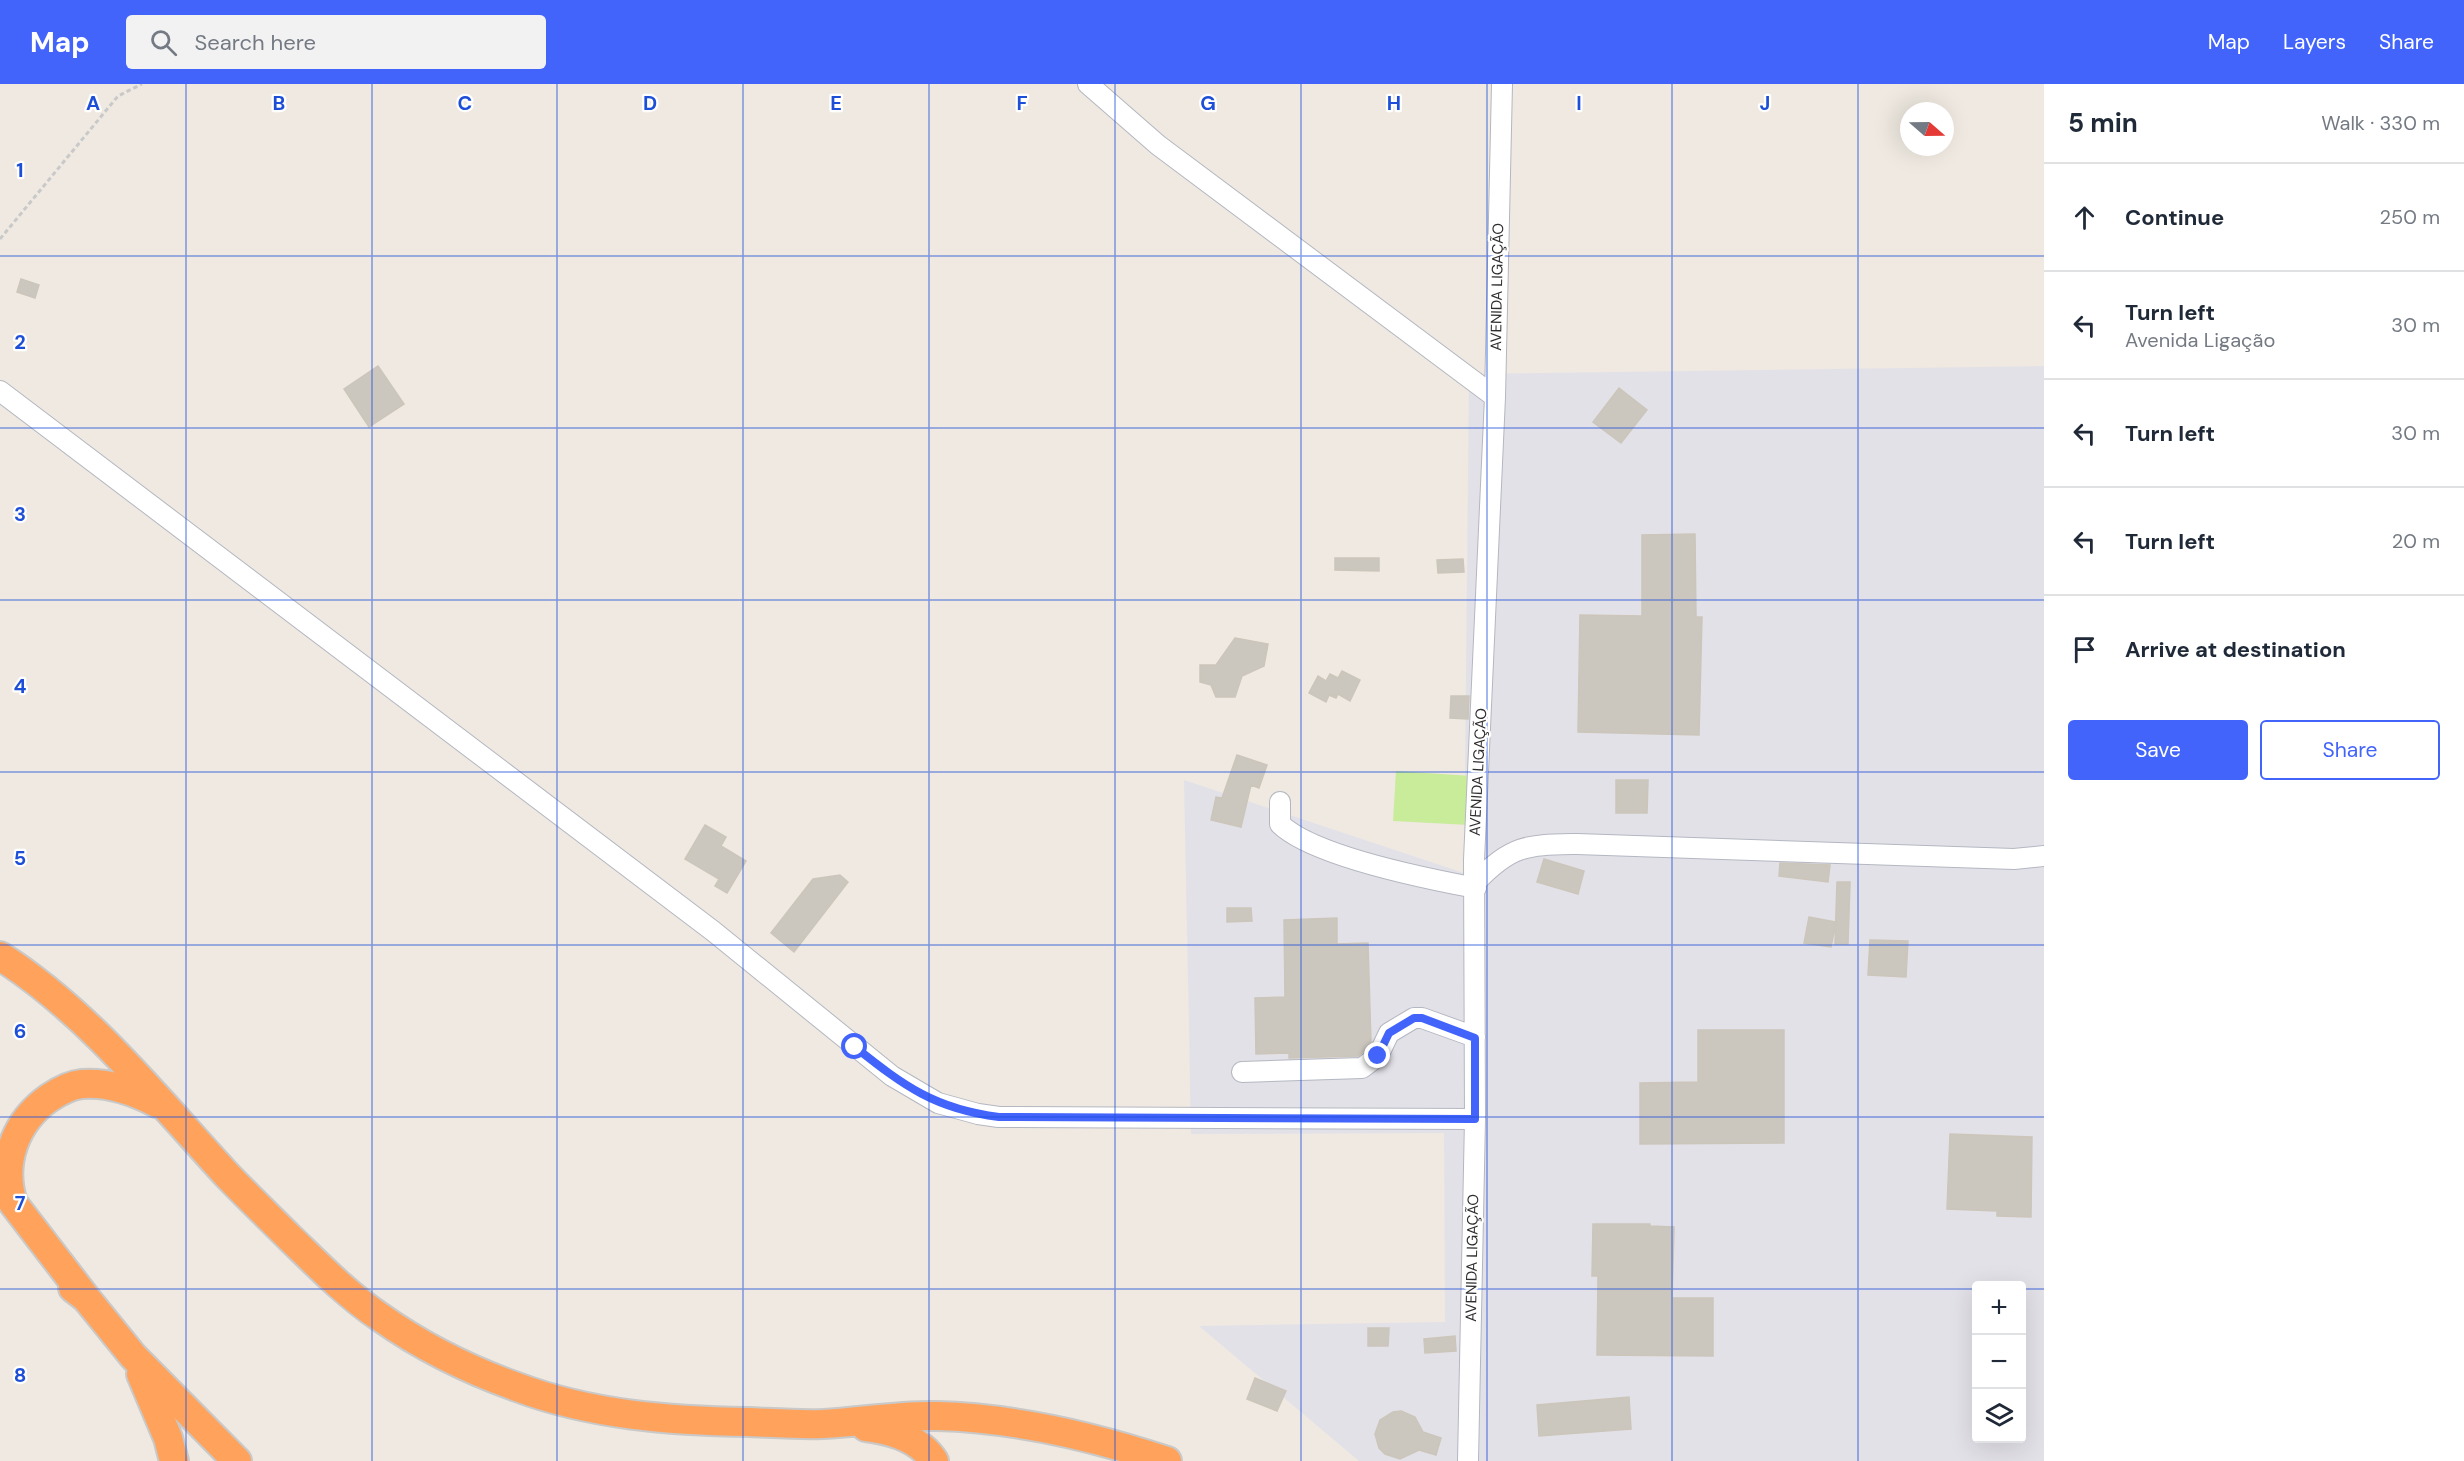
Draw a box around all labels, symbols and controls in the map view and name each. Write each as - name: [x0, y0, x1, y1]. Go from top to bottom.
- search box: [126, 15, 546, 69]
- text: Map: [30, 24, 90, 61]
- icon: search: [147, 26, 180, 59]
- text: Search here: [195, 28, 316, 57]
- text: Map: [2208, 28, 2250, 56]
- text: Layers: [2283, 28, 2346, 56]
- text: Share: [2379, 28, 2434, 56]
- text: A: [86, 90, 100, 116]
- text: B: [273, 90, 285, 116]
- text: C: [458, 90, 472, 116]
- text: D: [643, 90, 657, 116]
- text: E: [830, 90, 842, 116]
- text: F: [1016, 90, 1028, 116]
- text: G: [1200, 90, 1216, 116]
- text: H: [1387, 90, 1401, 116]
- text: I: [1576, 90, 1582, 116]
- text: J: [1760, 90, 1770, 116]
- north arrow: [1900, 102, 1954, 156]
- text: 5 min: [2068, 106, 2138, 140]
- text: Walk · 330 m: [2321, 110, 2440, 136]
- text: 1: [16, 157, 24, 183]
- icon: ahead: [2068, 201, 2101, 234]
- text: Continue: [2125, 203, 2224, 232]
- text: 250 m: [2379, 204, 2440, 230]
- street label: AVENIDA LIGAÇÃO: [1486, 223, 1508, 351]
- text: Turn left: [2125, 298, 2215, 327]
- icon: left: [2068, 309, 2101, 342]
- text: 30 m: [2391, 312, 2440, 338]
- text: Avenida Ligação: [2125, 327, 2275, 353]
- text: 2: [14, 329, 26, 355]
- icon: left: [2068, 417, 2101, 450]
- text: Turn left: [2125, 419, 2215, 448]
- text: 30 m: [2391, 420, 2440, 446]
- text: 3: [14, 501, 26, 527]
- icon: left: [2068, 525, 2101, 558]
- text: Turn left: [2125, 527, 2215, 556]
- text: 20 m: [2392, 528, 2440, 554]
- icon: arrive: [2068, 633, 2101, 666]
- text: Arrive at destination: [2125, 635, 2346, 664]
- text: 4: [14, 673, 27, 699]
- street label: AVENIDA LIGAÇÃO: [1465, 708, 1491, 836]
- button: Save: [2068, 720, 2248, 780]
- button: Share: [2260, 720, 2440, 780]
- text: 5: [14, 845, 26, 871]
- text: 6: [14, 1018, 26, 1044]
- route start: [841, 1033, 867, 1059]
- route end: [1364, 1042, 1390, 1068]
- text: 7: [15, 1190, 26, 1216]
- street label: AVENIDA LIGAÇÃO: [1461, 1194, 1483, 1322]
- map controls: [1972, 1281, 2026, 1443]
- button: +: [1972, 1281, 2026, 1335]
- button: −: [1972, 1335, 2026, 1389]
- text: 8: [14, 1362, 26, 1388]
- button: layers: [1972, 1389, 2026, 1443]

